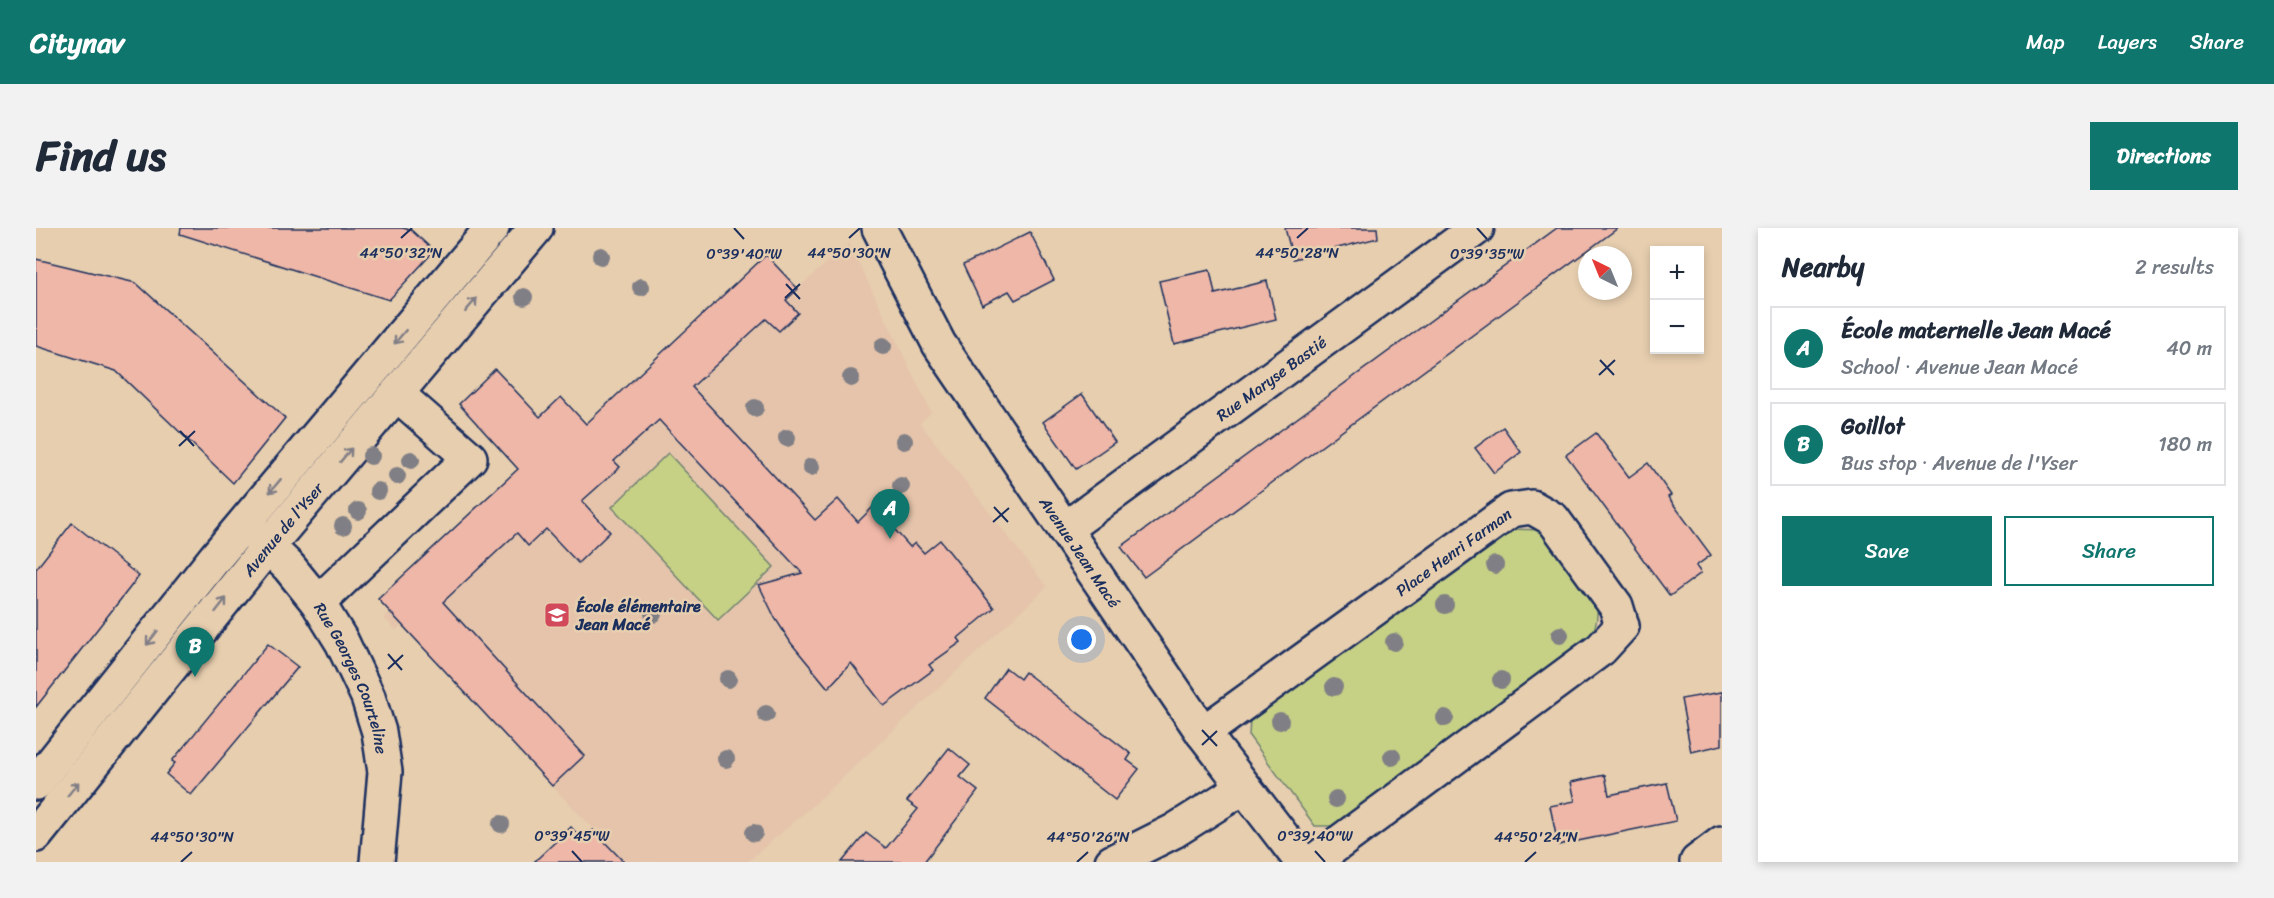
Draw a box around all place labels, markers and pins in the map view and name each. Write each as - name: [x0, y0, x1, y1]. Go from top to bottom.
- pin: A: [870, 490, 910, 539]
- place label: École élémentaire Jean Macé: [575, 592, 701, 639]
- school or university icon: École élémentaire Jean Macé: [542, 600, 572, 630]
- pin: B: [176, 628, 214, 677]

